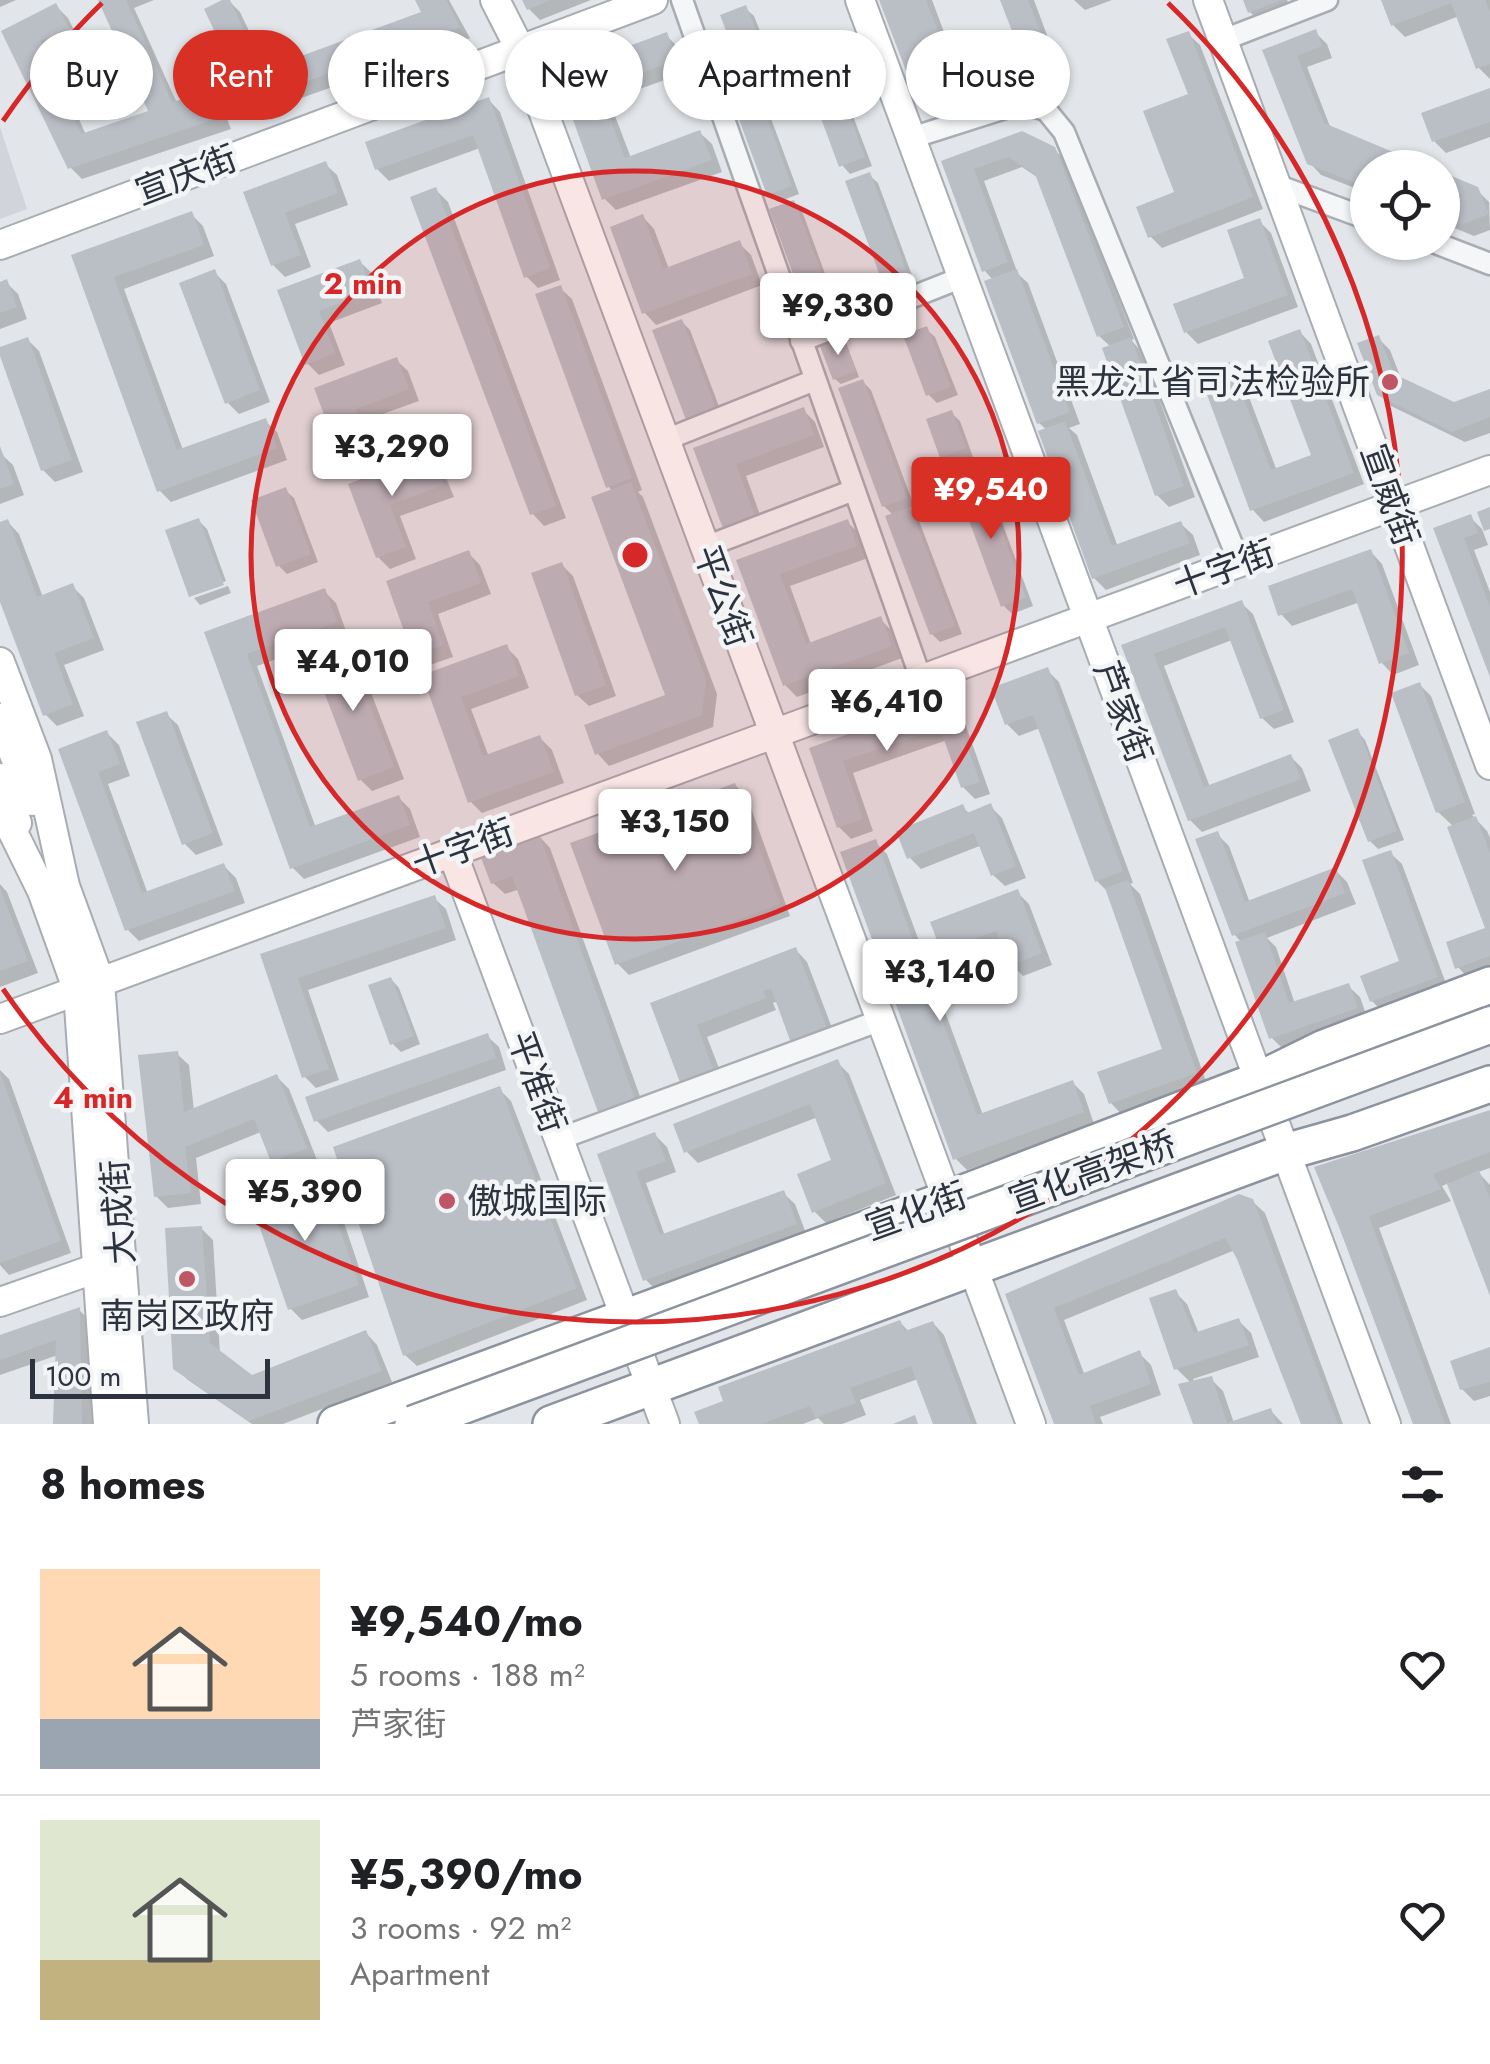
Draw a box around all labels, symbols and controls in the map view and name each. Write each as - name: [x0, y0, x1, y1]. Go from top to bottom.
- chip: Buy: [30, 30, 153, 120]
- chip: Rent: [173, 30, 308, 120]
- chip: Filters: [328, 30, 485, 120]
- chip: New: [505, 30, 643, 120]
- chip: Apartment: [663, 30, 886, 120]
- chip: House: [906, 30, 1070, 120]
- street label: 宣庆街: [128, 133, 244, 217]
- map controls: [1350, 150, 1460, 260]
- button: locate: [1350, 150, 1460, 260]
- text: 2 min: [324, 262, 402, 305]
- pin: ¥9,330: [757, 273, 919, 358]
- text: ¥9,330: [782, 282, 894, 328]
- place label: 黑龙江省司法检验所: [1055, 357, 1370, 407]
- marker: 黑龙江省司法检验所: [1379, 371, 1401, 393]
- pin: ¥3,290: [311, 414, 473, 499]
- text: ¥3,290: [335, 423, 449, 469]
- street label: 宣威街: [1349, 437, 1431, 553]
- pin: ¥9,540: [910, 457, 1072, 542]
- text: ¥9,540: [933, 466, 1049, 512]
- street label: 十字街: [1166, 528, 1282, 610]
- centre of rings: [617, 537, 653, 573]
- street label: 平公街: [682, 538, 764, 654]
- pin: ¥4,010: [272, 629, 434, 714]
- text: ¥4,010: [297, 638, 409, 684]
- street label: 芦家街: [1082, 654, 1164, 770]
- pin: ¥6,410: [806, 669, 968, 754]
- text: ¥6,410: [831, 678, 944, 724]
- pin: ¥3,150: [594, 789, 756, 874]
- text: ¥3,150: [620, 798, 730, 844]
- street label: 十字街: [405, 807, 521, 889]
- pin: ¥3,140: [859, 939, 1021, 1024]
- text: ¥3,140: [885, 948, 995, 994]
- street label: 平准街: [496, 1024, 578, 1140]
- text: 4 min: [53, 1076, 133, 1119]
- street label: 宣化高架桥: [1001, 1119, 1183, 1225]
- street label: 大成街: [89, 1158, 147, 1266]
- pin: ¥5,390: [224, 1159, 386, 1244]
- text: ¥5,390: [248, 1168, 362, 1214]
- street label: 宣化街: [858, 1170, 974, 1252]
- place label: 傲城国际: [467, 1176, 607, 1226]
- marker: 傲城国际: [436, 1190, 458, 1212]
- marker: 南岗区政府: [176, 1268, 198, 1290]
- place label: 南岗区政府: [99, 1291, 275, 1341]
- scale bar: [30, 1354, 270, 1398]
- text: 100 m: [45, 1356, 121, 1397]
- text: 8 homes: [40, 1454, 205, 1515]
- icon: filters: [1395, 1457, 1450, 1512]
- text: ¥9,540/mo: [350, 1591, 583, 1652]
- icon: home: [120, 1609, 240, 1729]
- icon: heart: [1395, 1642, 1450, 1697]
- text: 5 rooms · 188 m²: [350, 1652, 585, 1698]
- text: 芦家街: [350, 1701, 446, 1747]
- text: ¥5,390/mo: [350, 1844, 583, 1905]
- icon: home: [120, 1860, 240, 1980]
- icon: heart: [1395, 1893, 1450, 1948]
- text: 3 rooms · 92 m²: [350, 1905, 571, 1951]
- text: Apartment: [350, 1951, 489, 1997]

